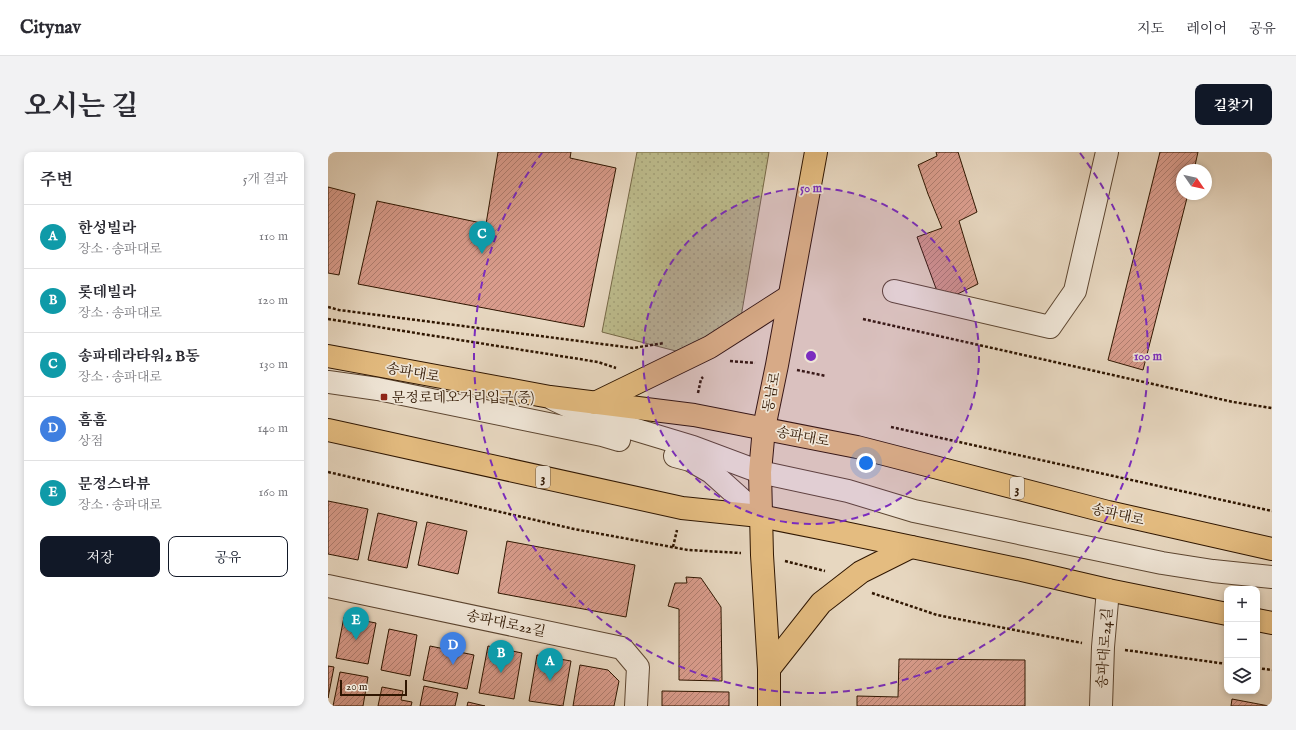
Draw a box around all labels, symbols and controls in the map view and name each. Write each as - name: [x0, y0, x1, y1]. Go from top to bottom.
- text: Citynav: [20, 16, 81, 40]
- text: 지도: [1137, 20, 1164, 38]
- text: 레이어: [1186, 20, 1227, 38]
- text: 공유: [1249, 20, 1276, 38]
- button: 길찾기: [1195, 84, 1272, 125]
- text: 오시는 길: [24, 90, 138, 125]
- north arrow: [1176, 164, 1212, 200]
- text: 주변: [40, 170, 73, 191]
- text: 5개 결과: [243, 171, 288, 188]
- text: 50 m: [800, 181, 823, 196]
- text: 한성빌라: [78, 219, 136, 238]
- pin: C: [469, 221, 495, 254]
- text: A: [49, 228, 57, 245]
- text: 110 m: [259, 228, 288, 245]
- text: 장소 · 송파대로: [78, 241, 162, 258]
- text: 롯데빌라: [78, 283, 136, 302]
- text: B: [49, 292, 57, 309]
- text: 120 m: [258, 292, 288, 309]
- text: 장소 · 송파대로: [78, 305, 162, 322]
- text: 송파테라타워2 B동: [78, 347, 200, 366]
- centre of rings: [804, 349, 818, 363]
- text: 100 m: [1134, 349, 1163, 364]
- text: C: [48, 356, 58, 373]
- text: 130 m: [259, 356, 288, 373]
- street label: 송파대로: [385, 359, 441, 387]
- text: 장소 · 송파대로: [78, 369, 162, 386]
- street label: 동남로: [759, 370, 785, 414]
- place label: 문정로데오거리입구(중): [392, 389, 534, 407]
- marker: 문정로데오거리입구(중): [379, 392, 389, 402]
- text: 흠흠: [78, 411, 107, 430]
- text: D: [48, 420, 58, 437]
- text: 140 m: [258, 420, 288, 437]
- street label: 송파대로: [775, 423, 832, 451]
- text: 상점: [78, 433, 103, 450]
- your location: [856, 453, 876, 473]
- road number: 3: [536, 466, 550, 488]
- text: 문정스타뷰: [78, 475, 150, 494]
- road number: 3: [1010, 477, 1024, 499]
- text: E: [48, 484, 58, 501]
- text: 160 m: [258, 484, 288, 501]
- text: 장소 · 송파대로: [78, 497, 162, 514]
- street label: 송파대로: [1089, 500, 1147, 530]
- button: 저장: [40, 536, 160, 577]
- button: 공유: [168, 536, 288, 577]
- map controls: [1224, 586, 1260, 694]
- button: +: [1224, 586, 1260, 622]
- pin: E: [343, 607, 369, 640]
- street label: 송파대로22길: [464, 607, 547, 641]
- street label: 송파대로24길: [1093, 607, 1117, 689]
- button: −: [1224, 622, 1260, 658]
- pin: D: [440, 632, 466, 665]
- pin: B: [488, 640, 514, 673]
- pin: A: [537, 648, 563, 681]
- button: layers: [1224, 658, 1260, 694]
- scale bar: [340, 678, 407, 697]
- text: 20 m: [346, 680, 367, 694]

